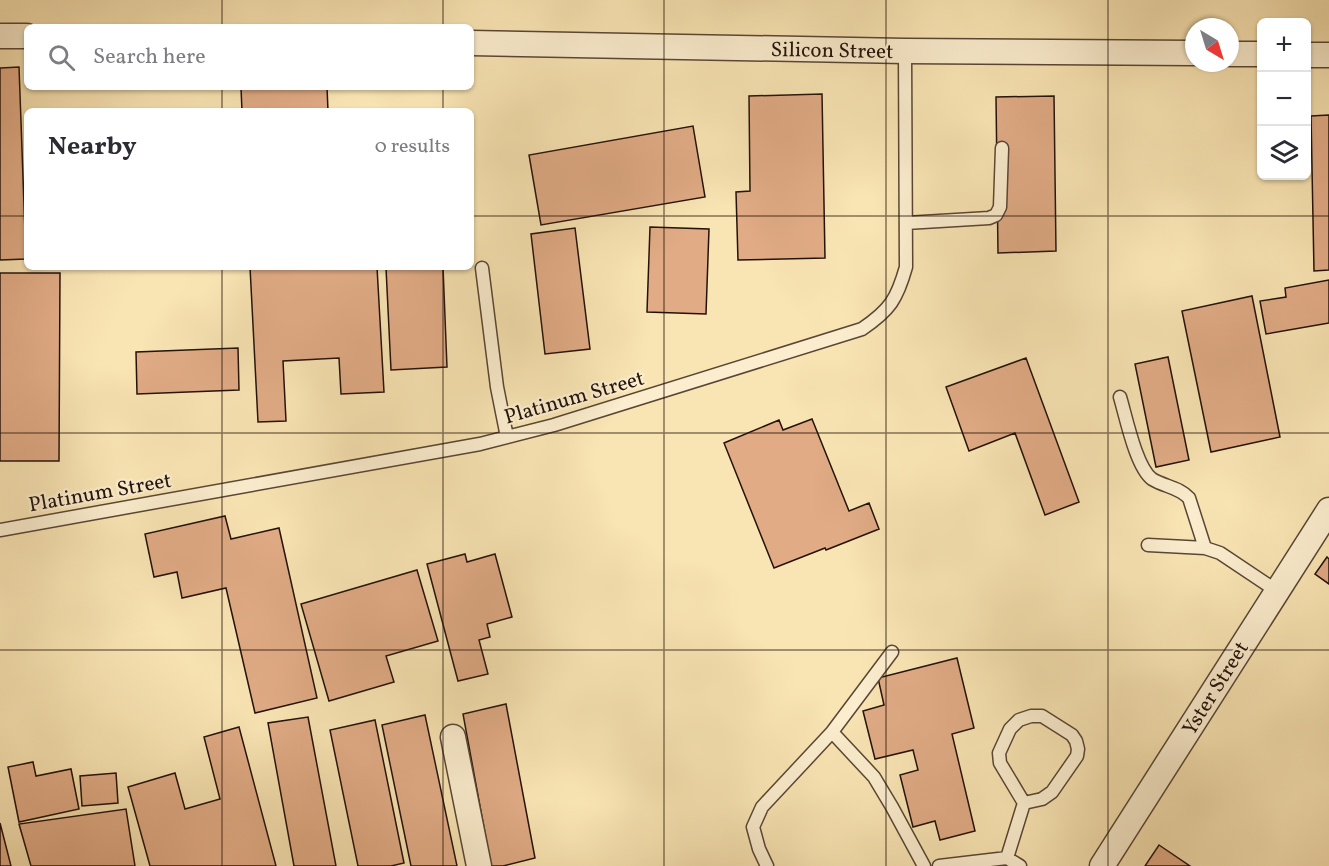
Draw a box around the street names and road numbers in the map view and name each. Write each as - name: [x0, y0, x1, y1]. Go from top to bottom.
- street label: Silicon Street: [770, 36, 894, 67]
- street label: Platinum Street: [501, 365, 648, 432]
- street label: Platinum Street: [27, 467, 174, 520]
- street label: Yster Street: [1176, 636, 1257, 741]

